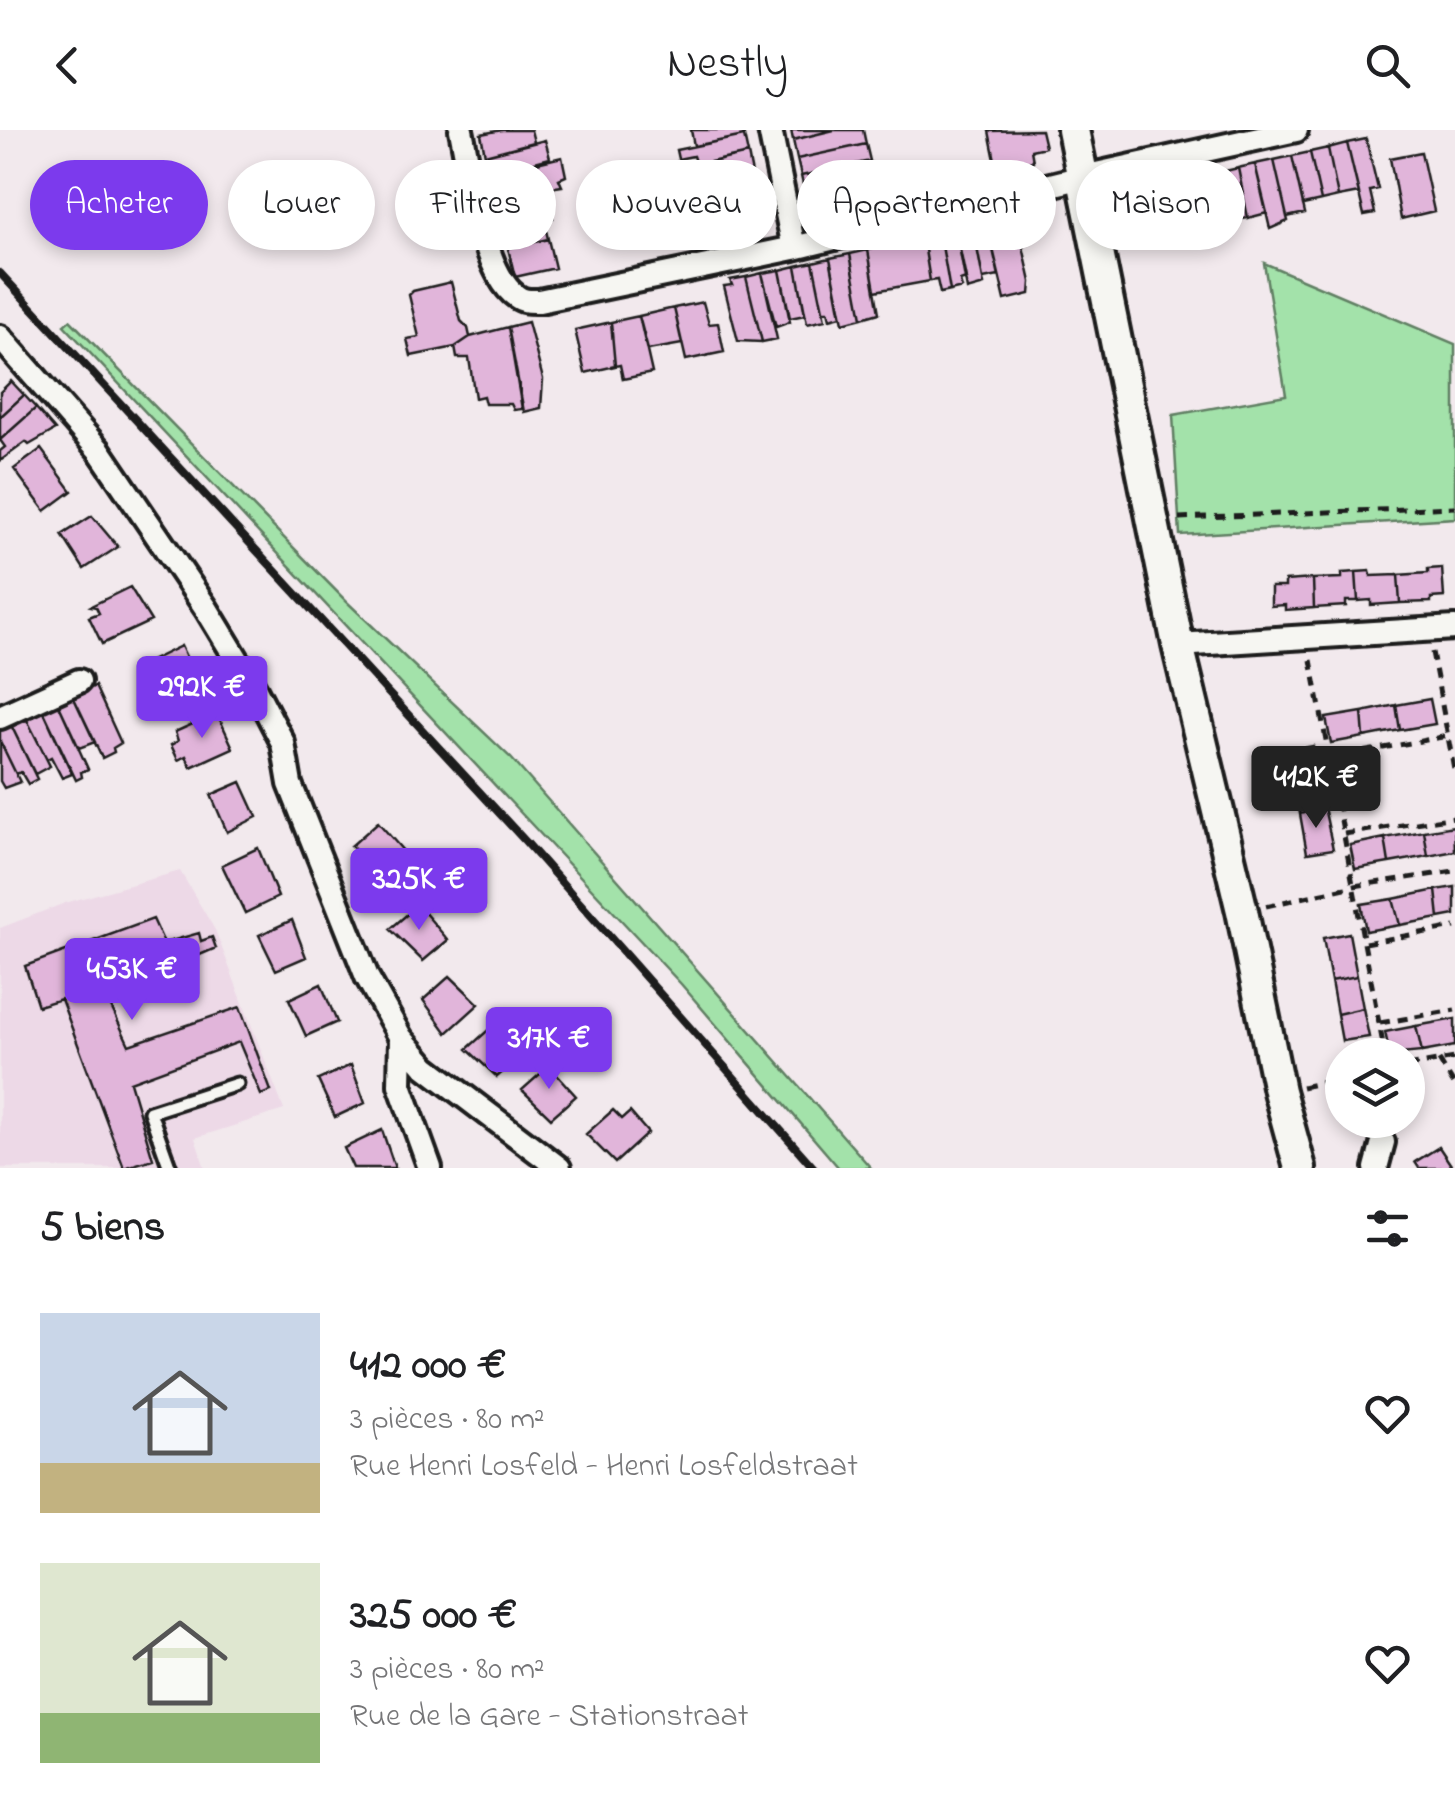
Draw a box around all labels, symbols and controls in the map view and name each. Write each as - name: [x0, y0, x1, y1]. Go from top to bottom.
- text: Nestly: [667, 32, 788, 98]
- icon: back: [40, 38, 95, 93]
- icon: search: [1360, 38, 1415, 93]
- chip: Acheter: [30, 160, 208, 250]
- chip: Louer: [228, 160, 375, 250]
- chip: Filtres: [395, 160, 556, 250]
- chip: Nouveau: [576, 160, 777, 250]
- chip: Appartement: [797, 160, 1056, 250]
- chip: Maison: [1076, 160, 1245, 250]
- pin: 292K €: [121, 656, 283, 741]
- text: 292K €: [158, 665, 246, 712]
- pin: 412K €: [1235, 746, 1397, 831]
- text: 412K €: [1273, 755, 1359, 802]
- pin: 325K €: [338, 848, 500, 933]
- text: 325K €: [372, 857, 466, 904]
- pin: 453K €: [51, 938, 213, 1023]
- text: 453K €: [87, 947, 177, 994]
- pin: 317K €: [468, 1007, 630, 1092]
- text: 317K €: [508, 1016, 590, 1063]
- map controls: [1325, 1038, 1425, 1138]
- button: layers: [1325, 1038, 1425, 1138]
- text: 5 biens: [40, 1198, 165, 1259]
- icon: filters: [1360, 1201, 1415, 1256]
- text: 412 000 €: [350, 1336, 506, 1397]
- icon: home: [120, 1353, 240, 1473]
- icon: heart: [1360, 1386, 1415, 1441]
- text: 3 pièces · 80 m²: [350, 1397, 545, 1444]
- text: Rue Henri Losfeld - Henri Losfeldstraat: [350, 1444, 858, 1491]
- text: 325 000 €: [350, 1586, 517, 1647]
- icon: home: [120, 1603, 240, 1723]
- icon: heart: [1360, 1636, 1415, 1691]
- text: 3 pièces · 80 m²: [350, 1647, 545, 1694]
- text: Rue de la Gare - Stationstraat: [350, 1694, 749, 1741]

